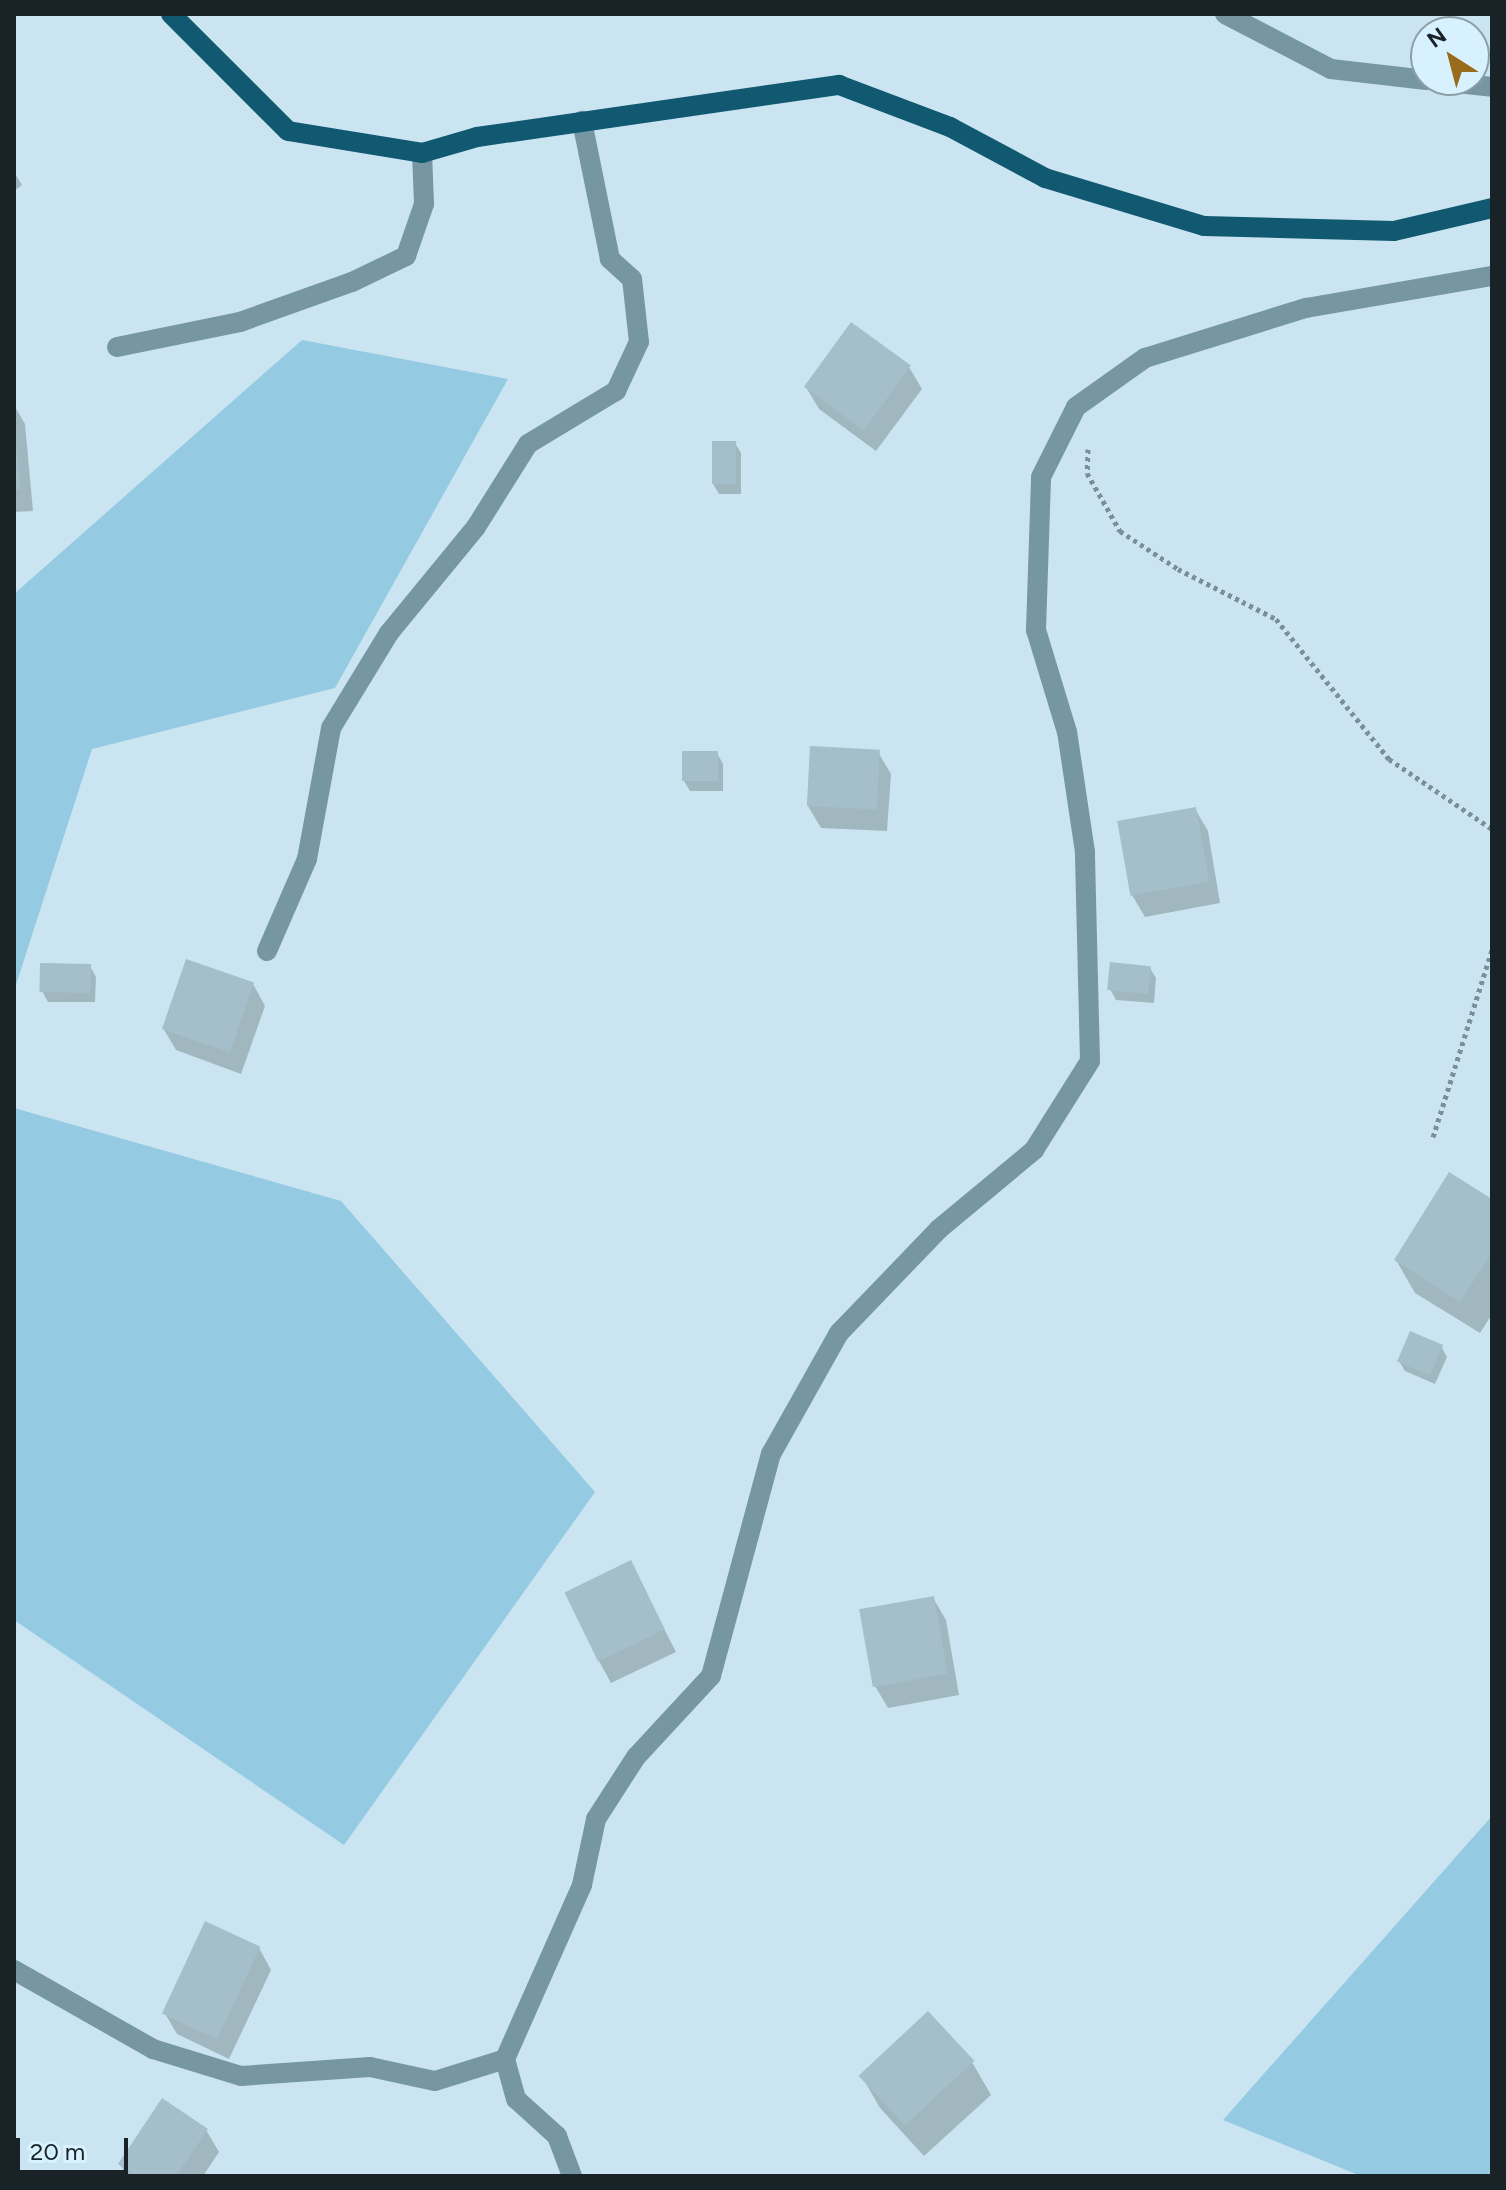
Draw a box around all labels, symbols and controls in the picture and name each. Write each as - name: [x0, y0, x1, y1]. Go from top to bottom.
- north arrow: [1410, 16, 1490, 96]
- text: N: [1422, 22, 1452, 54]
- scale bar: [20, 2122, 132, 2172]
- text: 20 m: [30, 2137, 85, 2166]

